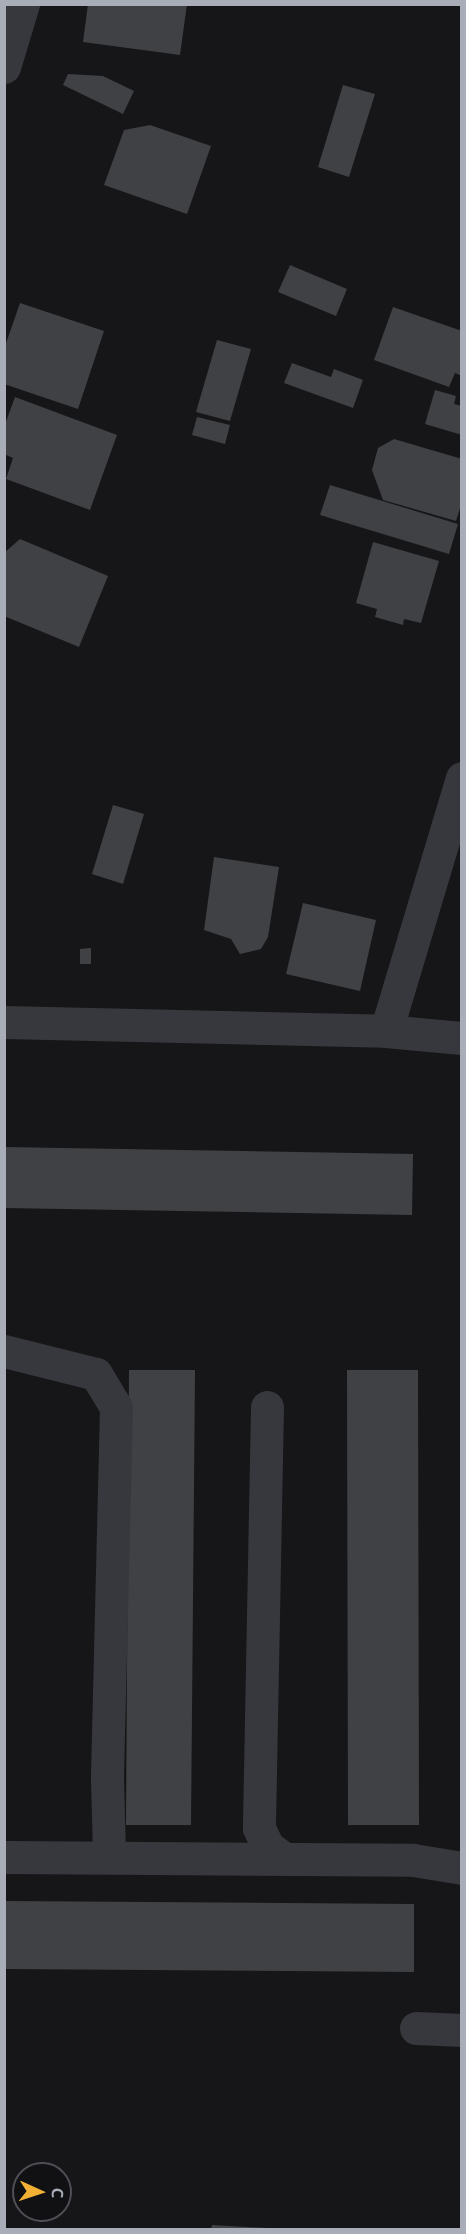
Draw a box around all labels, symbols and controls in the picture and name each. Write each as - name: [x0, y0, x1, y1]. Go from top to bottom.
- north arrow: [12, 2162, 72, 2222]
- text: С: [49, 2187, 67, 2198]

